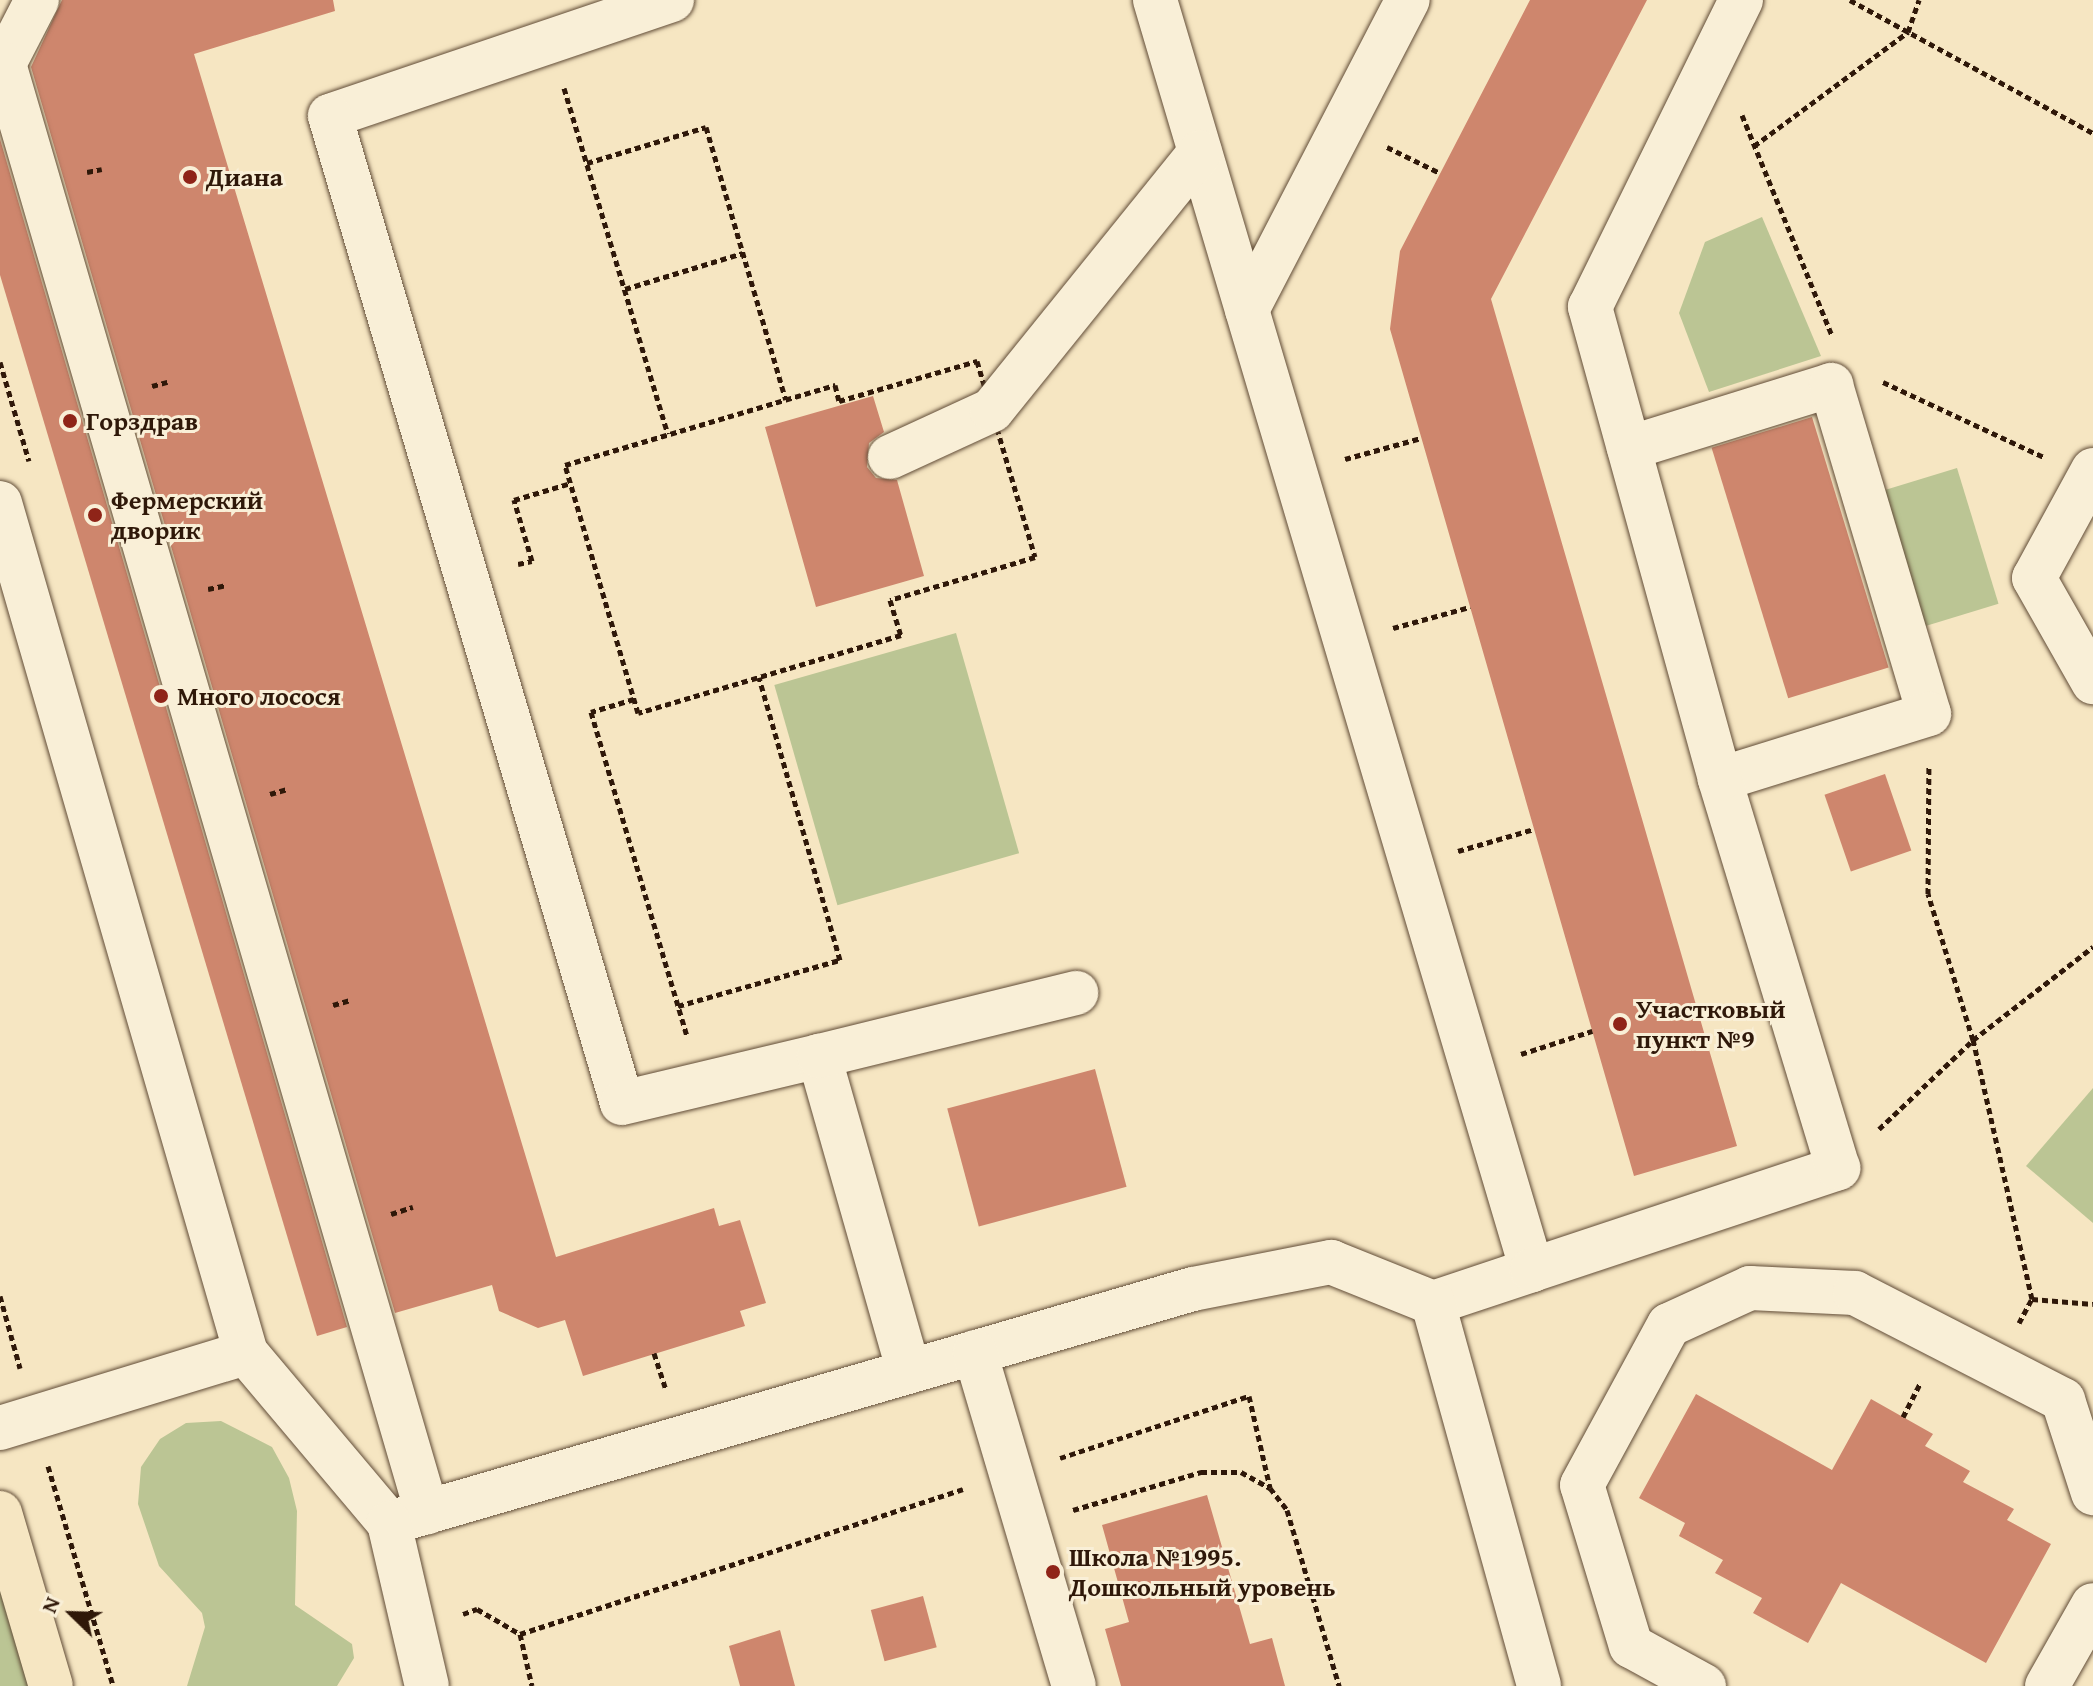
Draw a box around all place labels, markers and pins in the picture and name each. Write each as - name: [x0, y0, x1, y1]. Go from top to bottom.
- place label: Диана: [206, 161, 283, 193]
- marker: Диана: [181, 168, 199, 186]
- place label: Горздрав: [86, 405, 198, 437]
- marker: Горздрав: [61, 412, 79, 430]
- place label: Фермерский дворик: [111, 484, 263, 546]
- marker: Фермерский дворик: [86, 506, 104, 524]
- place label: Много лосося: [177, 680, 341, 712]
- marker: Много лосося: [152, 687, 170, 705]
- place label: Участковый пункт №9: [1636, 993, 1786, 1054]
- marker: Участковый пункт №9: [1611, 1015, 1629, 1033]
- place label: Школа №1995. Дошкольный уровень: [1069, 1541, 1336, 1602]
- marker: Школа №1995. Дошкольный уровень: [1044, 1563, 1062, 1581]

